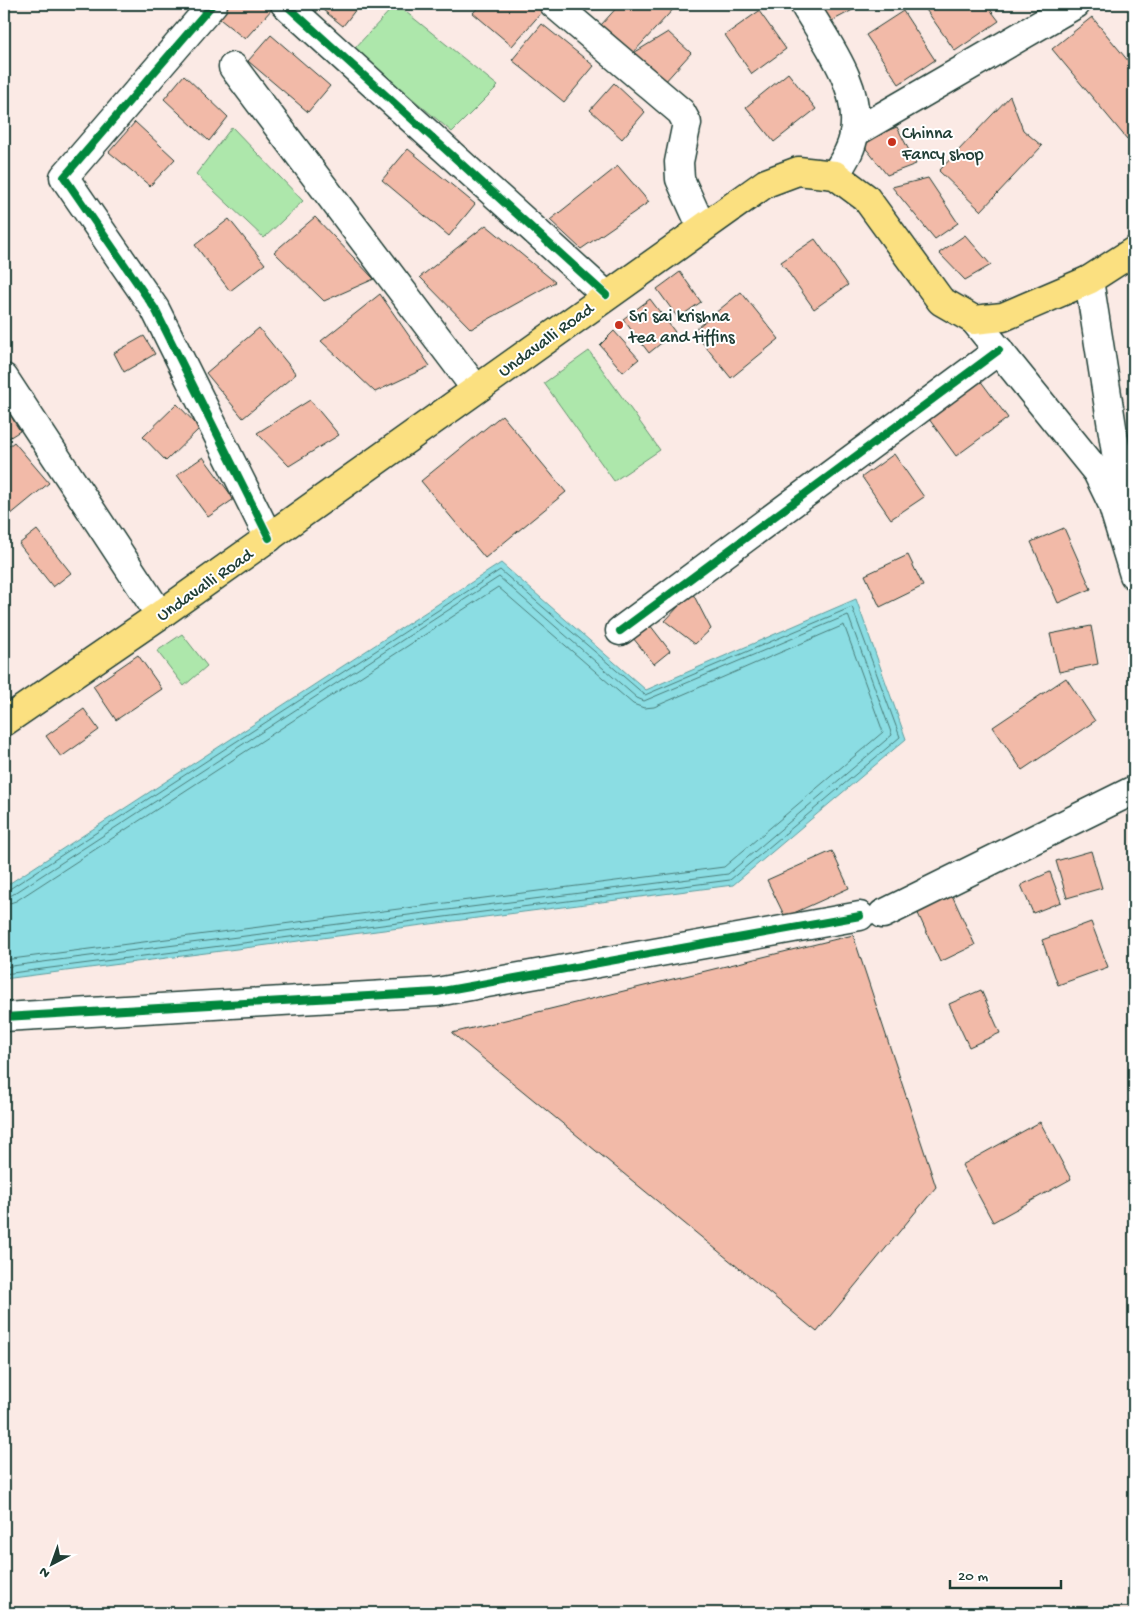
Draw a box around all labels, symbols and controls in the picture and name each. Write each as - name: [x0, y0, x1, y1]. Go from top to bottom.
- place label: Chinna Fancy shop: [901, 124, 984, 166]
- marker: Chinna Fancy shop: [886, 136, 898, 148]
- street label: Undavalli Road: [495, 299, 599, 383]
- place label: Sri sai krishna tea and tiffins: [628, 307, 736, 349]
- marker: Sri sai krishna tea and tiffins: [613, 319, 625, 331]
- street label: Undavalli Road: [153, 544, 259, 627]
- north arrow: [28, 1540, 78, 1590]
- scale bar: [950, 1557, 1062, 1589]
- text: N: [36, 1563, 54, 1581]
- text: 20 m: [958, 1568, 988, 1586]

